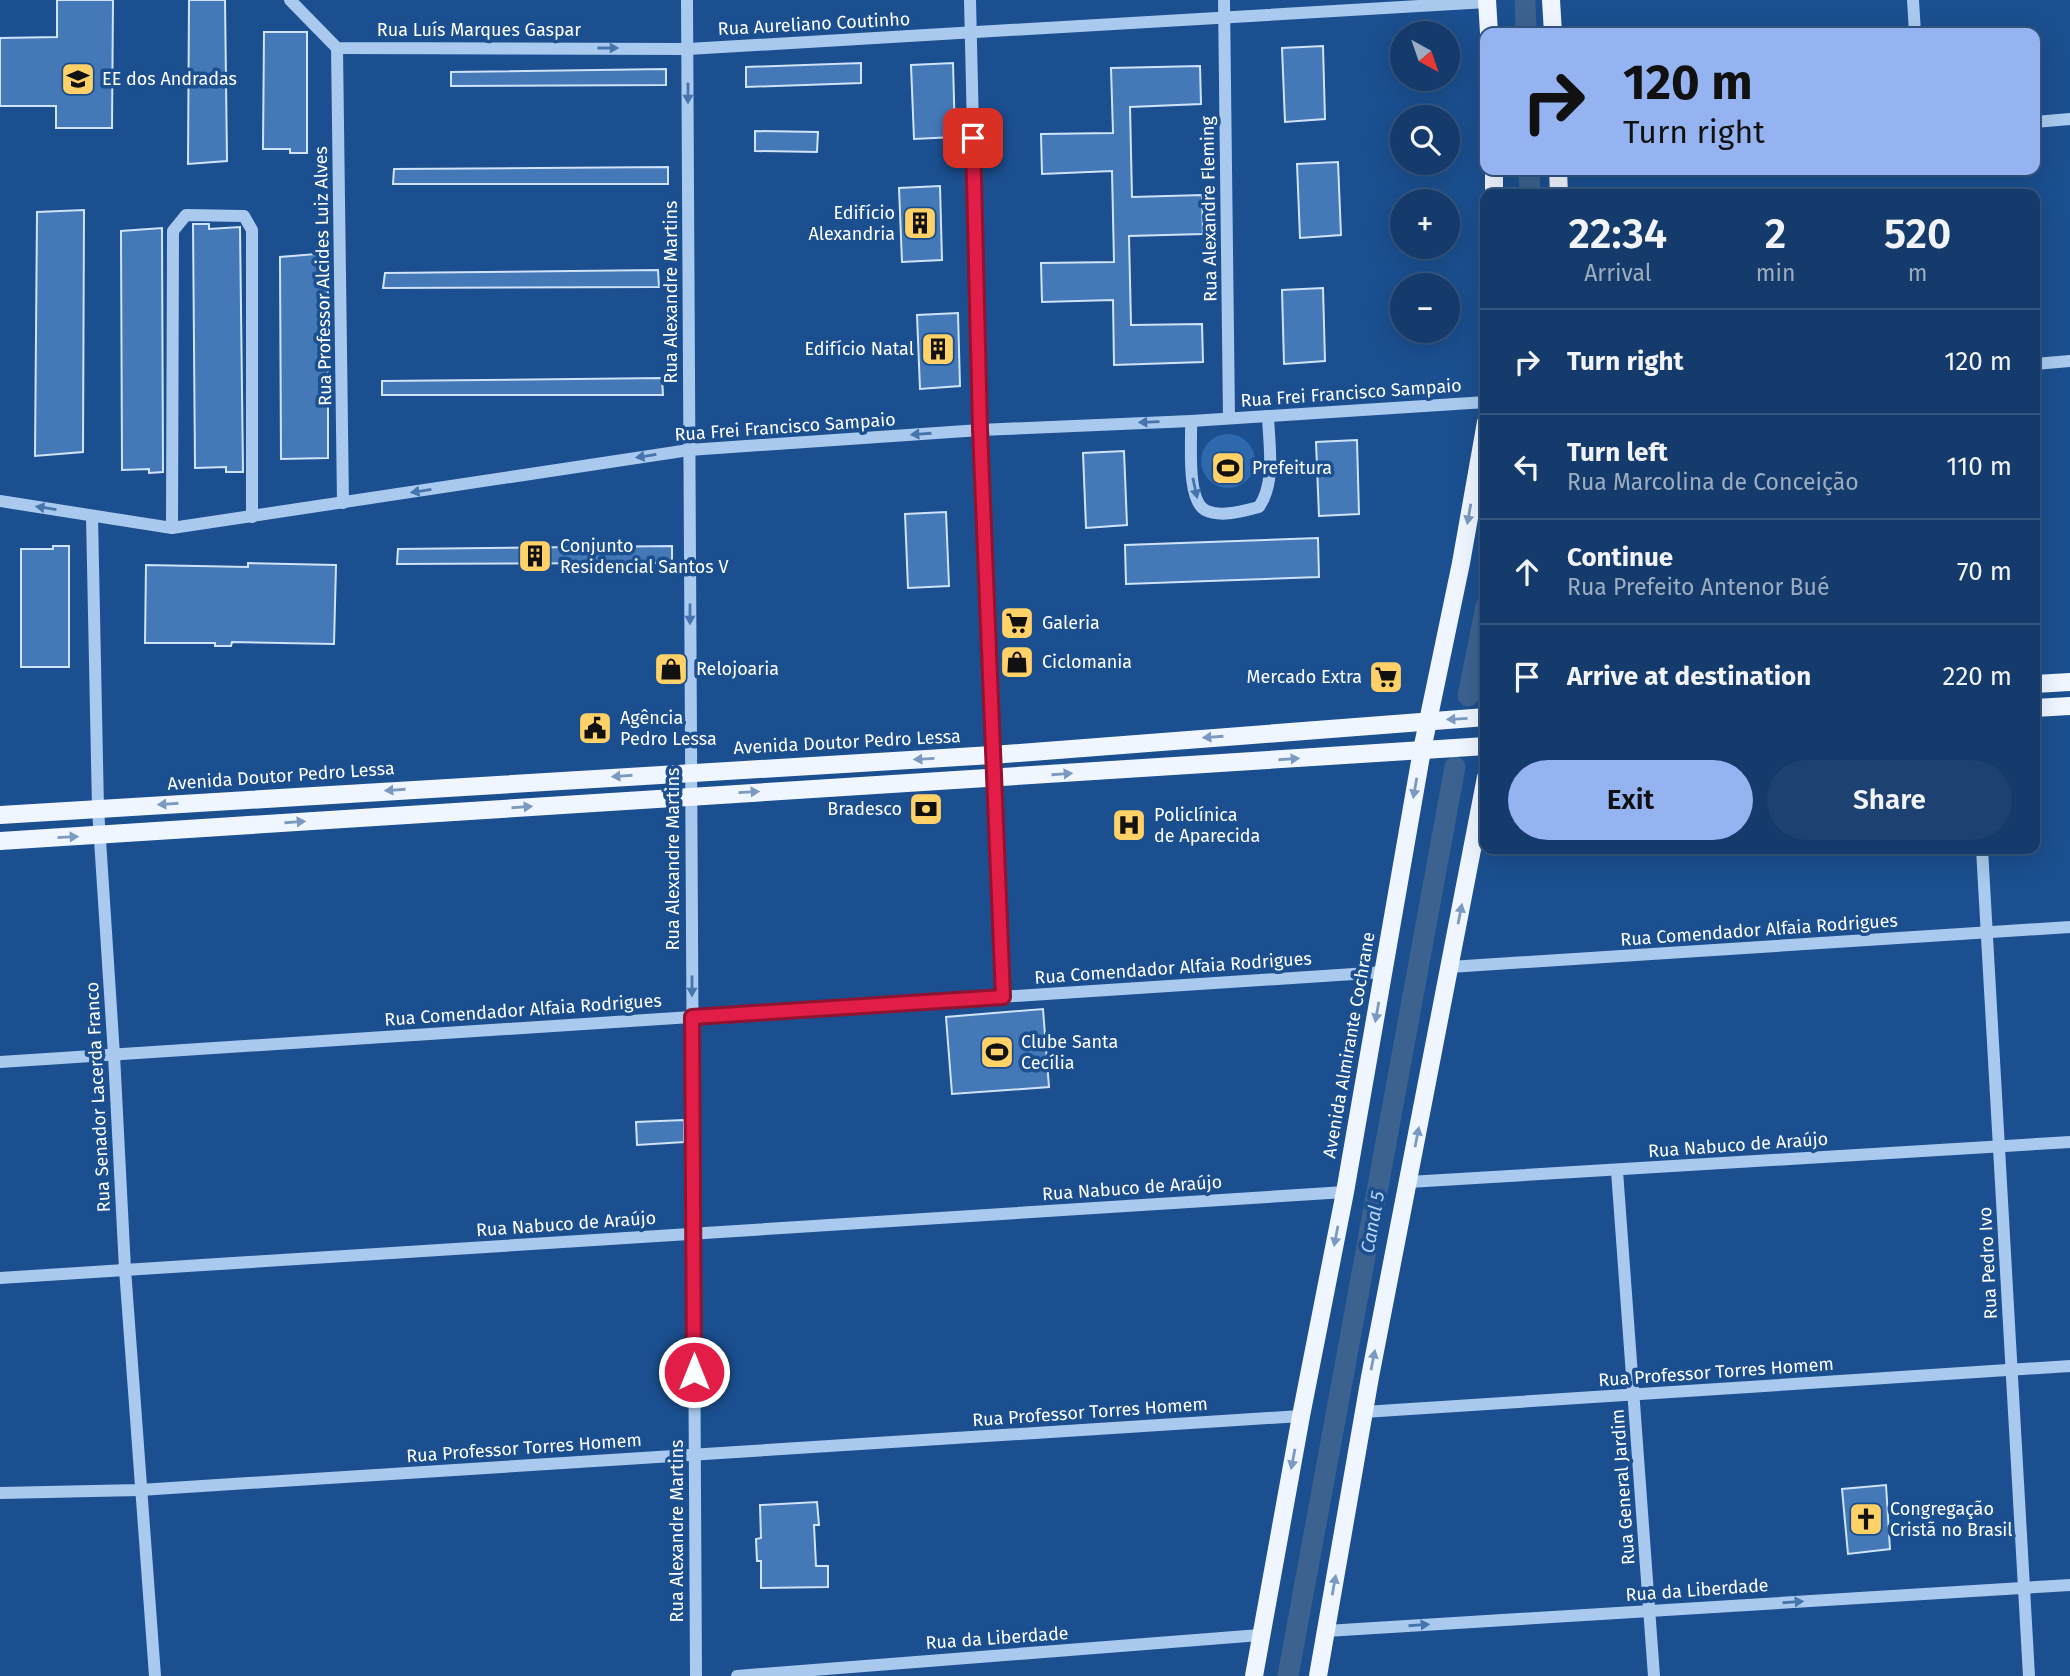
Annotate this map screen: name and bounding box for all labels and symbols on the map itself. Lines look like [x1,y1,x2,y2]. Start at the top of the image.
street label: Rua Aureliano Coutinho [717,8,911,40]
street label: Rua Luís Marques Gaspar [377,19,581,41]
north arrow [1390,21,1460,91]
one-way arrow [597,42,619,54]
school or university icon: EE dos Andradas [59,60,97,98]
place label: EE dos Andradas [102,68,237,90]
one-way arrow [682,82,694,104]
pin [943,108,1003,168]
street label: Rua Alexandre Fleming [1196,115,1222,302]
street label: Rua Professor Alcides Luiz Alves [310,146,336,406]
street label: Rua Alexandre Martins [660,201,682,383]
place label: Edifício Alexandria [808,202,895,245]
building icon: Edifício Alexandria [901,204,939,242]
building icon: Edifício Natal [919,330,957,368]
place label: Edifício Natal [804,338,914,360]
street label: Rua Frei Francisco Sampaio [1240,374,1462,412]
street label: Rua Frei Francisco Sampaio [674,408,896,446]
one-way arrow [1137,417,1159,428]
one-way arrow [910,428,932,439]
sports icon: Prefeitura [1209,449,1247,487]
one-way arrow [635,451,657,462]
place label: Prefeitura [1252,457,1332,479]
one-way arrow [1189,478,1200,500]
one-way arrow [410,486,432,497]
one-way arrow [35,502,57,513]
one-way arrow [1464,503,1475,525]
place label: Conjunto Residencial Santos V [560,535,728,578]
building icon: Conjunto Residencial Santos V [516,537,554,575]
one-way arrow [684,603,696,625]
supermarket icon: Galeria [998,604,1036,642]
place label: Galeria [1042,612,1100,634]
shop icon: Ciclomania [998,643,1036,681]
shop icon: Relojoaria [652,650,690,688]
place label: Ciclomania [1042,651,1132,673]
place label: Relojoaria [696,658,779,680]
supermarket icon: Mercado Extra [1367,658,1405,696]
place label: Mercado Extra [1247,666,1362,688]
place label: Agência Pedro Lessa [620,707,717,750]
public building icon: Agência Pedro Lessa [576,709,614,747]
one-way arrow [1446,714,1468,725]
street label: Avenida Doutor Pedro Lessa [733,725,961,759]
one-way arrow [1202,732,1224,743]
one-way arrow [913,753,935,764]
one-way arrow [1278,753,1300,764]
street label: Avenida Doutor Pedro Lessa [167,757,395,795]
street label: Rua Alexandre Martins [662,768,684,950]
one-way arrow [1051,768,1073,779]
one-way arrow [611,771,633,782]
one-way arrow [1409,777,1420,799]
one-way arrow [384,785,406,796]
one-way arrow [738,786,760,797]
bank icon: Bradesco [907,790,945,828]
place label: Bradesco [827,798,902,820]
one-way arrow [157,799,179,810]
one-way arrow [511,801,533,812]
place label: Policlínica de Aparecida [1154,804,1260,847]
hospital icon: Policlínica de Aparecida [1110,806,1148,844]
one-way arrow [284,816,306,827]
one-way arrow [57,831,79,842]
one-way arrow [1455,903,1466,925]
street label: Rua Comendador Alfaia Rodrigues [1620,909,1898,951]
street label: Avenida Almirante Cochrane [1318,930,1380,1160]
street label: Rua Comendador Alfaia Rodrigues [1034,947,1312,989]
one-way arrow [686,975,698,997]
street label: Rua Senador Lacerda Franco [81,981,115,1213]
street label: Rua Comendador Alfaia Rodrigues [384,989,662,1031]
one-way arrow [1371,1001,1382,1023]
place label: Clube Santa Cecília [1021,1031,1118,1074]
sports icon: Clube Santa Cecília [978,1033,1016,1071]
one-way arrow [1412,1126,1423,1148]
street label: Rua Nabuco de Araújo [1647,1128,1829,1162]
street label: Rua Nabuco de Araújo [1041,1171,1223,1205]
water label: Canal 5 [1356,1189,1389,1255]
street label: Rua Pedro Ivo [1974,1206,2002,1320]
street label: Rua Nabuco de Araújo [475,1207,657,1241]
one-way arrow [1330,1225,1341,1247]
position arrow [657,1335,731,1409]
one-way arrow [1368,1349,1379,1371]
street label: Rua Professor Torres Homem [1597,1353,1835,1391]
street label: Rua Professor Torres Homem [971,1393,1209,1431]
street label: Rua General Jardim [1607,1408,1639,1566]
street label: Rua Professor Torres Homem [405,1429,643,1467]
street label: Rua Alexandre Martins [666,1440,688,1622]
one-way arrow [1287,1448,1298,1470]
place label: Congregação Cristã no Brasil [1890,1498,2013,1541]
church icon: Congregação Cristã no Brasil [1847,1500,1885,1538]
one-way arrow [1329,1574,1340,1596]
street label: Rua da Liberdade [1625,1574,1769,1606]
one-way arrow [1782,1596,1804,1607]
one-way arrow [1408,1619,1430,1630]
street label: Rua da Liberdade [925,1622,1069,1654]

